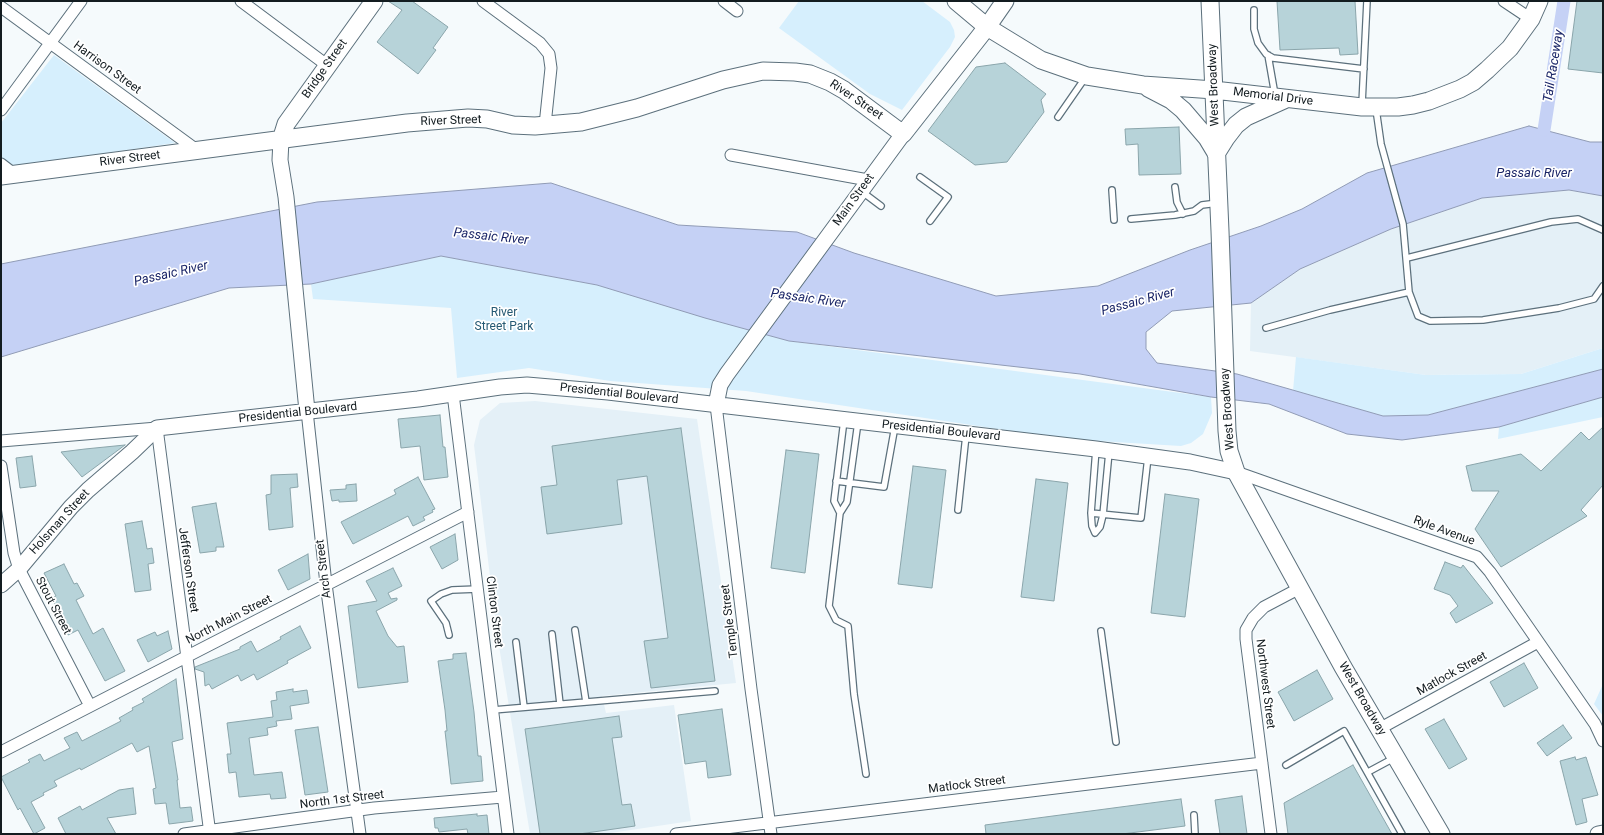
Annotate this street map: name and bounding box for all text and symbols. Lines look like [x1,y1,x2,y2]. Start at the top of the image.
water label: Tail Raceway [1541,29,1567,103]
street label: Bridge Street [299,37,351,101]
street label: Harrison Street [70,39,144,97]
street label: West Broadway [1205,43,1223,127]
street label: River Street [827,77,885,123]
street label: Memorial Drive [1232,85,1314,109]
street label: River Street [420,113,482,129]
street label: River Street [99,148,161,170]
water label: Passaic River [1496,166,1572,182]
street label: Main Street [830,171,878,229]
water label: Passaic River [453,225,529,249]
water label: Passaic River [133,258,209,290]
water label: Passaic River [1100,285,1176,319]
water label: Passaic River [770,286,846,312]
park label: River Street Park [475,306,533,334]
street label: West Broadway [1218,367,1238,451]
street label: Presidential Boulevard [559,381,679,407]
street label: Presidential Boulevard [238,400,358,426]
street label: Presidential Boulevard [881,418,1001,444]
street label: Holsman Street [27,486,93,558]
street label: Ryle Avenue [1411,513,1477,549]
street label: Jefferson Street [175,526,201,614]
street label: Arch Street [313,539,335,599]
street label: Stout Street [32,575,74,637]
street label: Clinton Street [482,575,506,649]
street label: Temple Street [718,583,742,659]
street label: North Main Street [184,592,274,648]
street label: Northwest Street [1252,638,1278,730]
street label: Matlock Street [1415,649,1489,699]
street label: West Broadway [1335,660,1389,738]
street label: Matlock Street [928,773,1006,797]
street label: North 1st Street [299,788,385,812]

